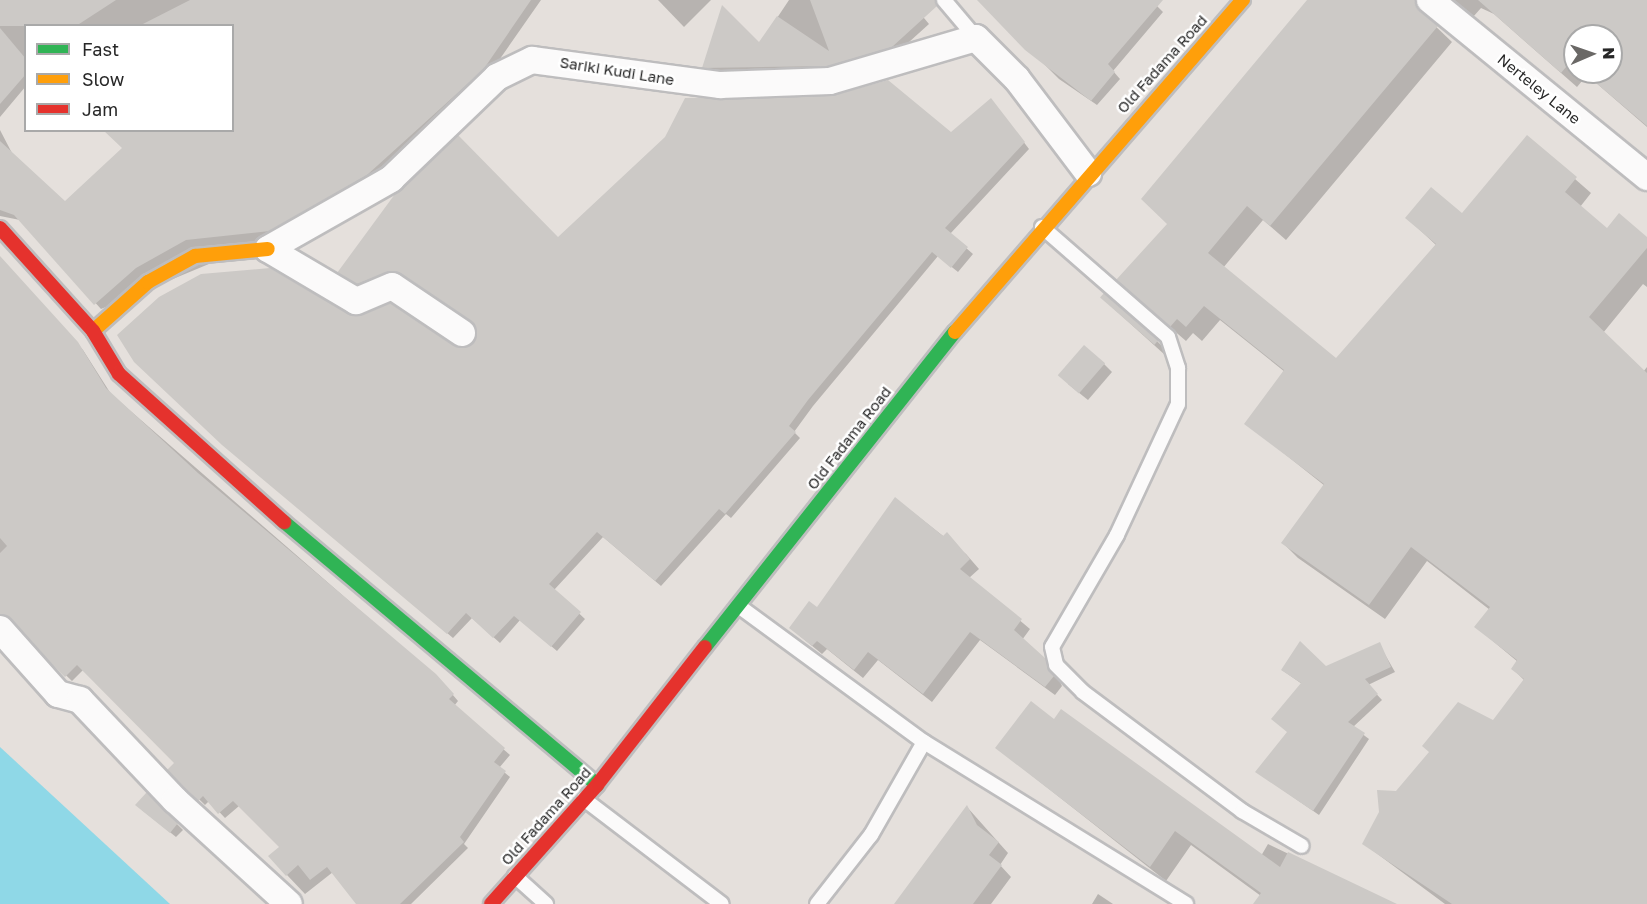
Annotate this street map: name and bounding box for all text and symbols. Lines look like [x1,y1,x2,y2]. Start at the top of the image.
street label: Old Fadama Road [1113,11,1211,117]
legend [24,24,234,132]
north arrow [1563,24,1623,84]
text: Fast [82,38,119,60]
text: N [1599,47,1619,60]
street label: Nerteley Lane [1494,50,1584,128]
street label: Sariki Kudi Lane [559,53,675,89]
text: Slow [82,68,124,90]
text: Jam [82,98,118,120]
street label: Old Fadama Road [803,383,895,493]
street label: Old Fadama Road [497,763,595,869]

